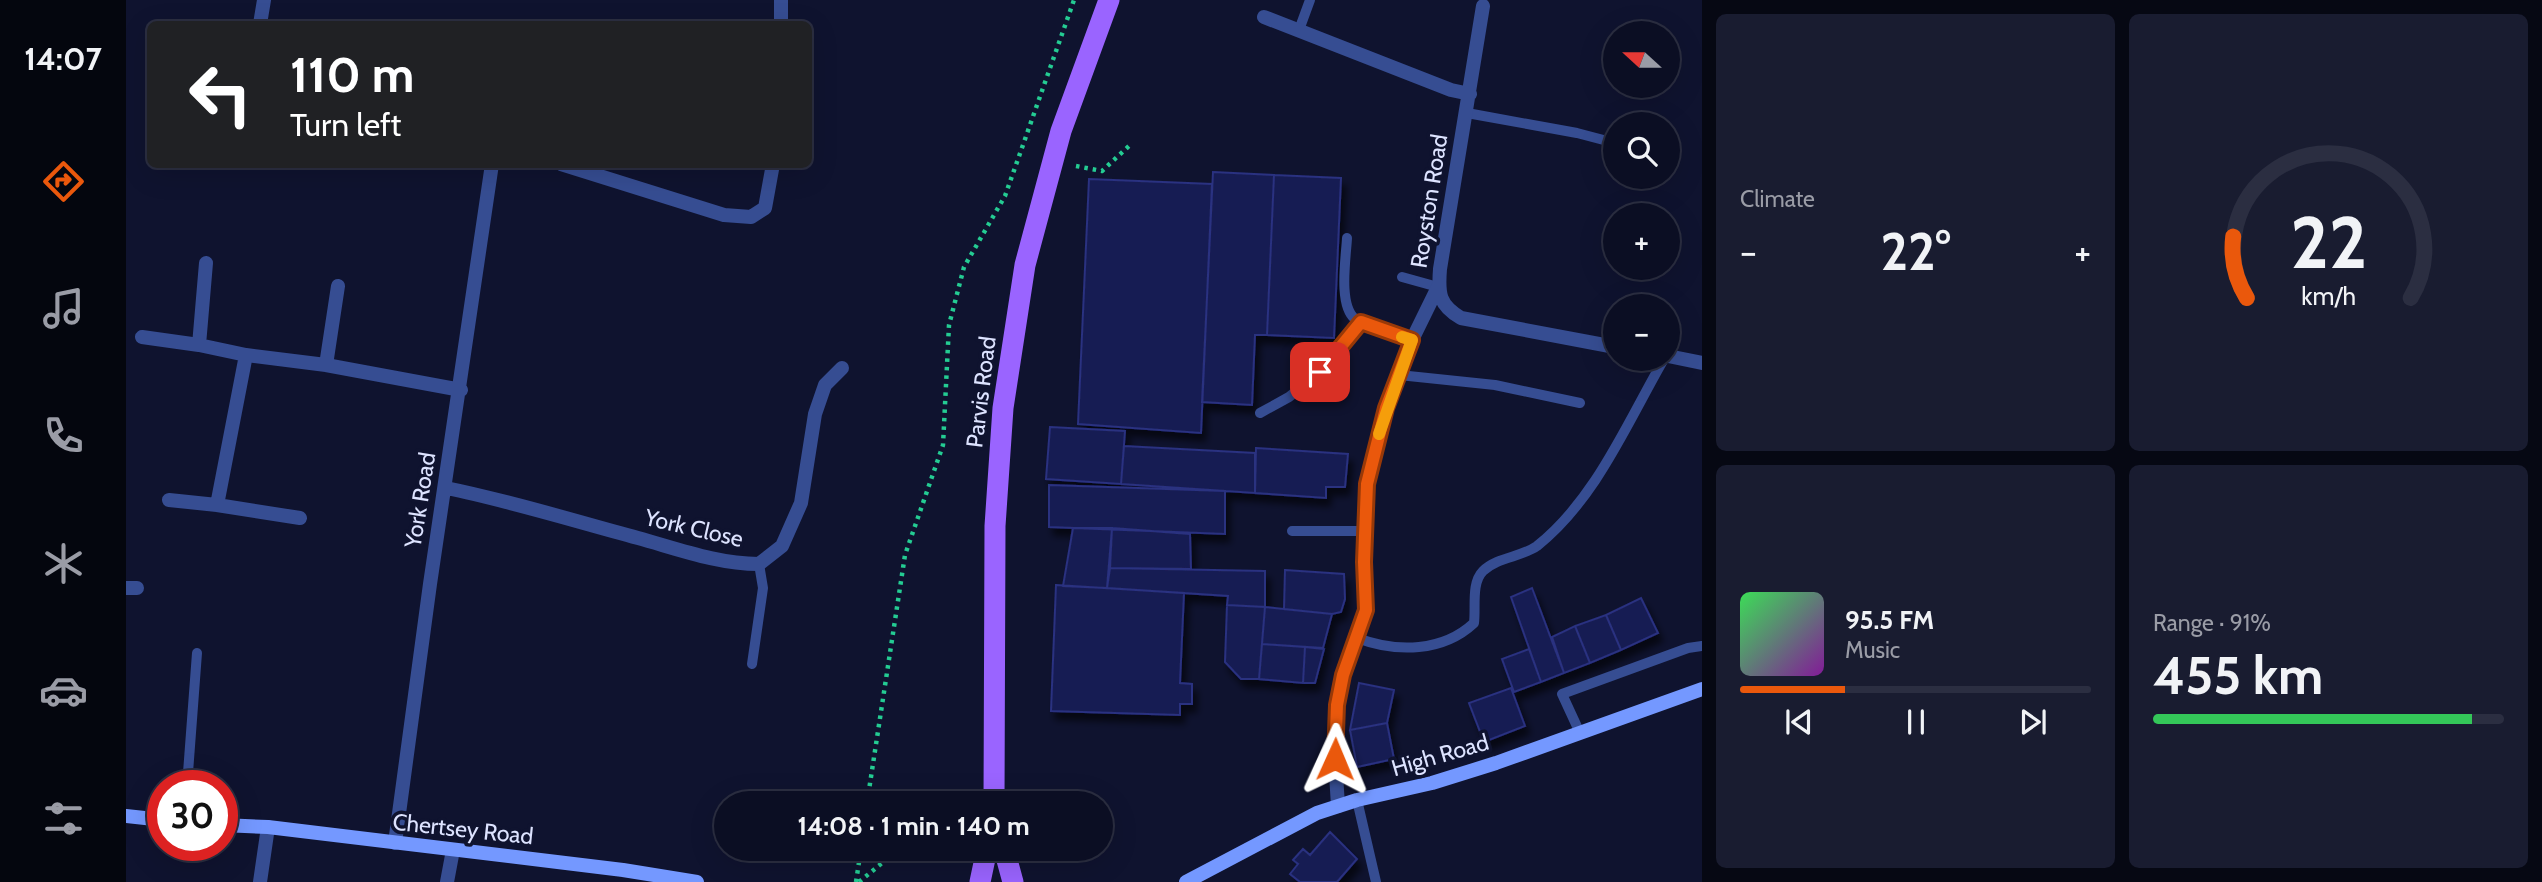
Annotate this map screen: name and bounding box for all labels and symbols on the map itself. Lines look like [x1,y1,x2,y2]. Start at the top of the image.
north arrow [1603,21,1680,98]
street label: Royston Road [1405,132,1453,270]
street label: Parvis Road [960,335,1002,449]
pin [1290,342,1350,402]
street label: York Road [398,450,441,551]
street label: York Close [641,503,746,553]
position arrow [1298,722,1372,796]
street label: High Road [1388,728,1492,782]
speed limit sign: 30 [147,770,238,861]
street label: Chertsey Road [391,808,535,850]

